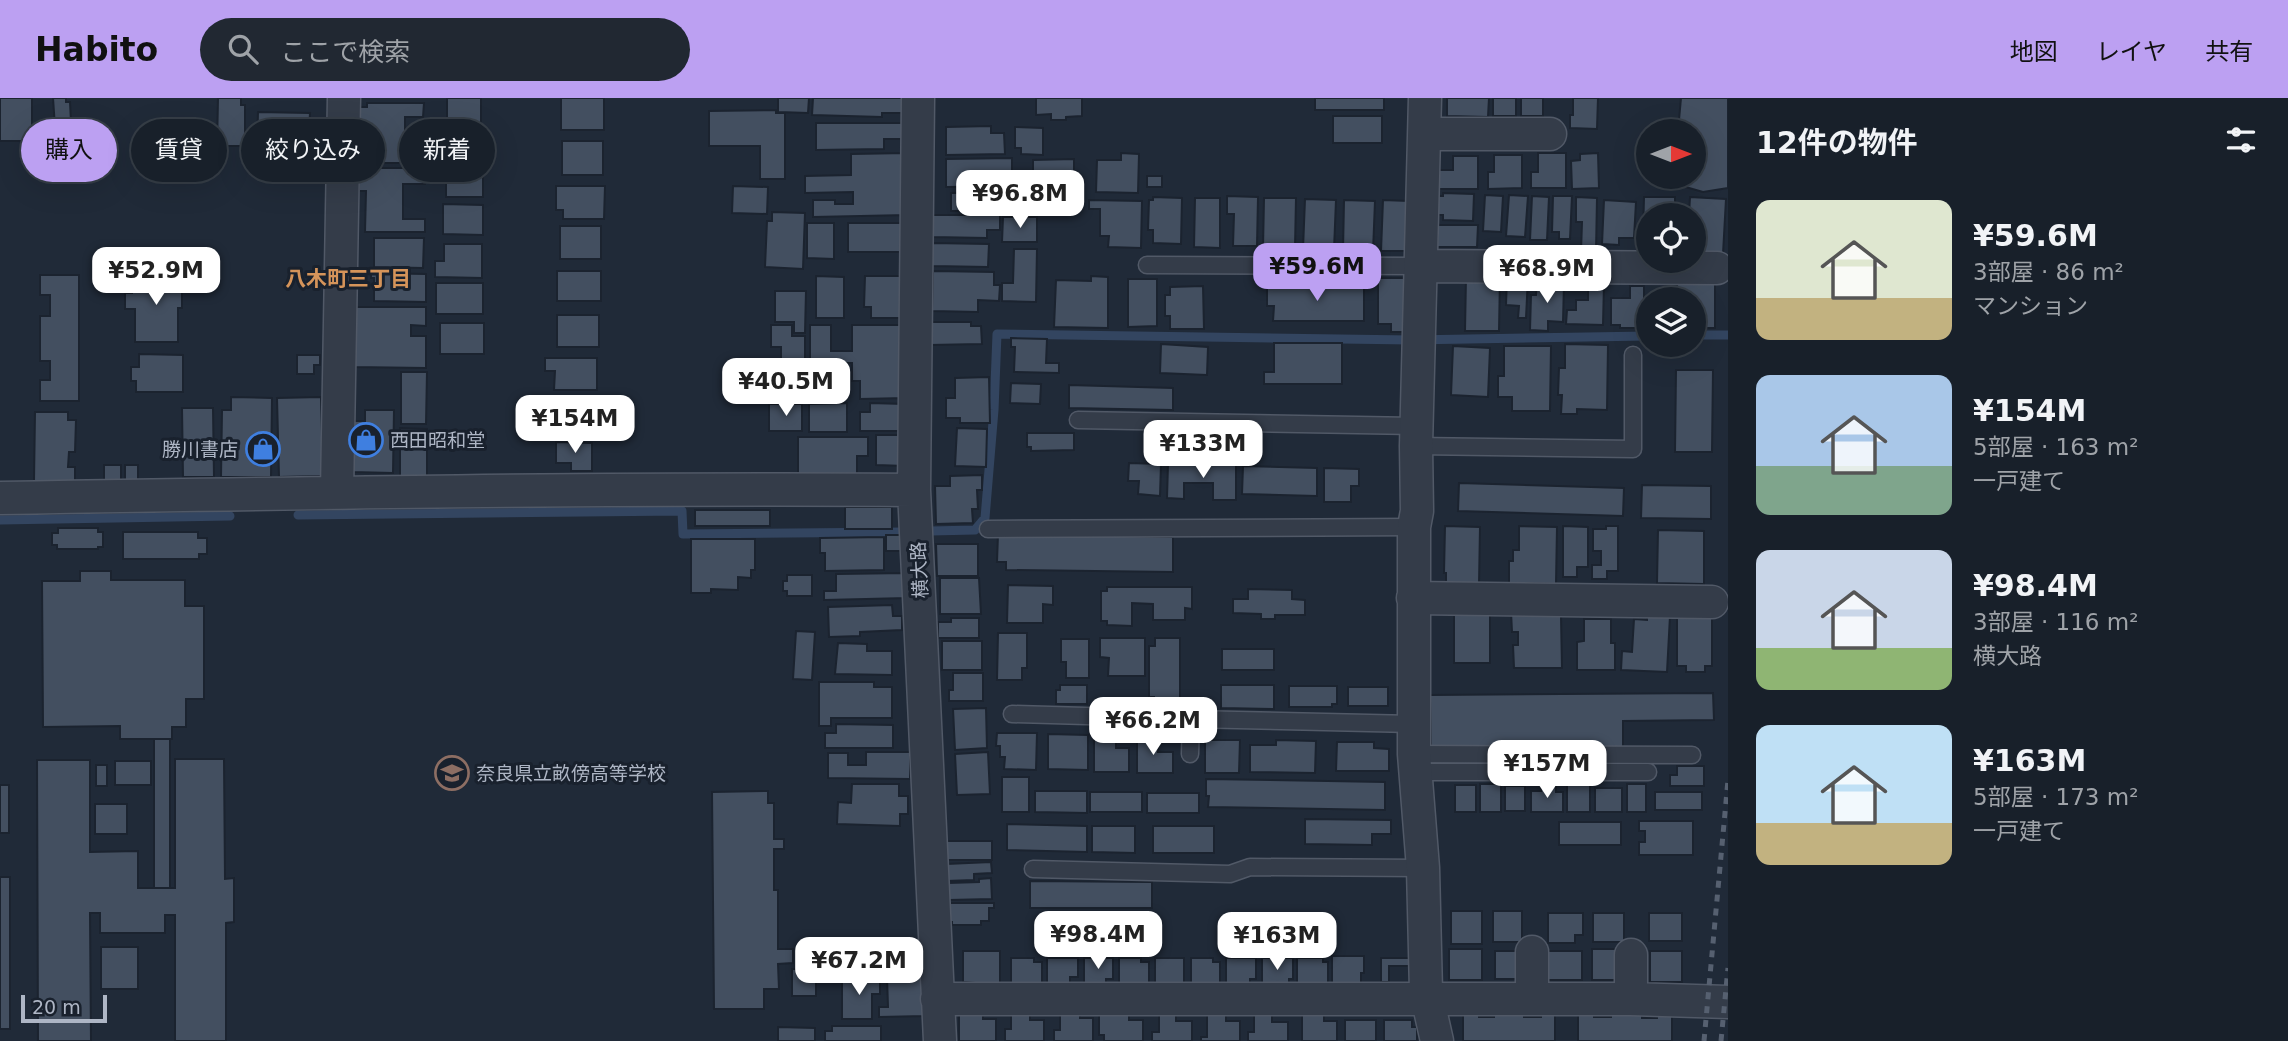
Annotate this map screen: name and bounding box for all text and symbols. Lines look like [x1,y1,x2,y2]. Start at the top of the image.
search box [200,18,690,81]
text: Habito [35,30,158,69]
icon: search [224,30,262,68]
text: ここで検索 [280,37,410,67]
text: 地図 [2010,38,2058,66]
text: レイヤ [2096,38,2167,66]
text: 共有 [2205,38,2253,66]
chip: 購入 [21,119,117,182]
chip: 賃貸 [131,119,227,182]
chip: 絞り込み [241,119,385,182]
chip: 新着 [399,119,495,182]
north arrow [1636,119,1706,189]
map controls [1636,119,1706,357]
icon: filters [2222,121,2260,159]
text: 12件の物件 [1756,125,1918,160]
pin: ¥96.8M [963,170,1077,230]
text: ¥96.8M [972,180,1068,206]
button: locate [1636,203,1706,273]
text: ¥59.6M [1973,218,2098,253]
icon: home [1812,228,1896,312]
pin: ¥59.6M [1260,244,1374,303]
pin: ¥68.9M [1490,246,1604,305]
pin: ¥52.9M [99,248,213,307]
text: ¥59.6M [1269,253,1365,279]
text: ¥68.9M [1499,255,1595,281]
text: ¥52.9M [108,257,204,283]
text: 3部屋 · 86 m² [1973,259,2124,285]
district label: 八木町三丁目 [285,267,411,291]
button: layers [1636,287,1706,357]
text: マンション [1973,293,2088,319]
pin: ¥40.5M [729,358,843,418]
text: ¥40.5M [738,368,834,394]
text: ¥154M [1973,393,2086,428]
pin: ¥154M [526,396,624,455]
icon: home [1812,403,1896,487]
text: ¥154M [532,405,618,431]
pin: ¥133M [1154,420,1252,480]
shop icon: 西田昭和堂 [347,421,385,459]
place label: 西田昭和堂 [390,429,485,451]
shop icon: 勝川書店 [244,430,282,468]
text: ¥133M [1160,430,1246,456]
text: 5部屋 · 163 m² [1973,434,2138,460]
place label: 勝川書店 [162,438,238,460]
text: 一戸建て [1973,468,2065,494]
street label: 横大路 [907,541,931,599]
text: ¥98.4M [1973,568,2098,603]
icon: home [1812,578,1896,662]
text: 3部屋 · 116 m² [1973,609,2138,635]
text: 横大路 [1973,643,2042,669]
pin: ¥66.2M [1096,698,1210,757]
text: ¥66.2M [1105,707,1201,733]
pin: ¥157M [1498,740,1596,800]
text: ¥163M [1973,743,2086,778]
text: ¥157M [1504,750,1590,776]
icon: home [1812,753,1896,837]
school or university icon: 奈良県立畝傍高等学校 [433,754,471,792]
place label: 奈良県立畝傍高等学校 [476,762,666,784]
text: 5部屋 · 173 m² [1973,784,2138,810]
text: 一戸建て [1973,818,2065,844]
pin: ¥98.4M [1041,912,1155,971]
pin: ¥163M [1228,912,1326,972]
text: ¥98.4M [1050,921,1146,947]
text: ¥163M [1234,922,1320,948]
pin: ¥67.2M [802,937,916,997]
text: ¥67.2M [811,947,907,973]
scale bar [21,992,107,1024]
text: 20 m [32,996,81,1018]

